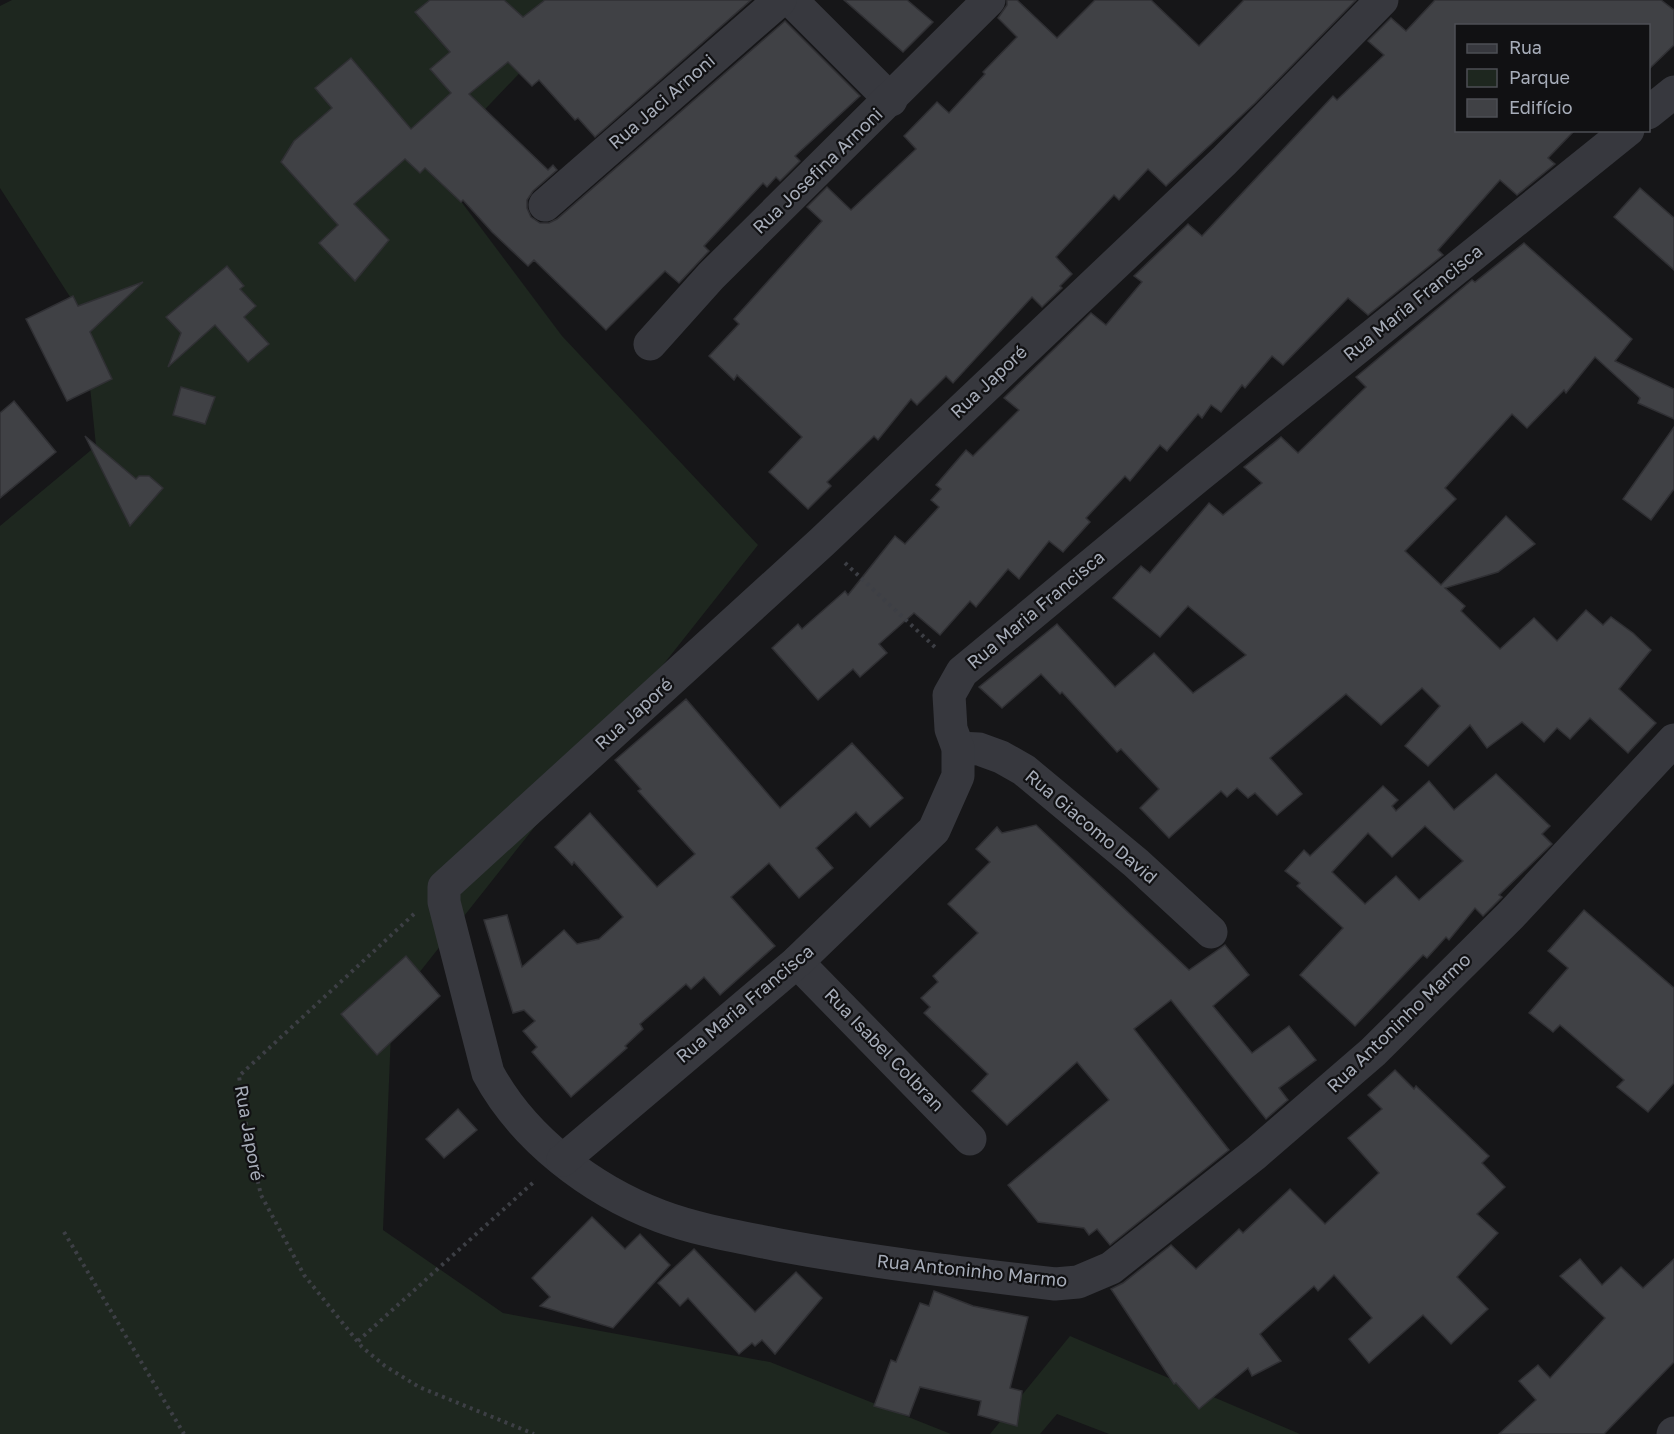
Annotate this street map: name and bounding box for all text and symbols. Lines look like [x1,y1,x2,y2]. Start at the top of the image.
legend [1455,24,1650,132]
text: Rua [1509,36,1542,58]
street label: Rua Jaci Arnoni [604,49,719,153]
text: Parque [1509,66,1570,88]
text: Edifício [1509,96,1573,118]
street label: Rua Josefina Arnoni [748,103,887,238]
street label: Rua Maria Francisca [1338,239,1486,365]
street label: Rua Japoré [945,340,1031,422]
street label: Rua Maria Francisca [962,545,1109,673]
street label: Rua Japoré [590,673,677,754]
street label: Rua Giacomo David [1021,765,1162,888]
street label: Rua Maria Francisca [671,939,818,1067]
street label: Rua Antoninho Marmo [1322,948,1475,1097]
street label: Rua Isabel Colbran [820,983,949,1115]
street label: Rua Japoré [231,1083,269,1182]
street label: Rua Antoninho Marmo [876,1249,1068,1291]

